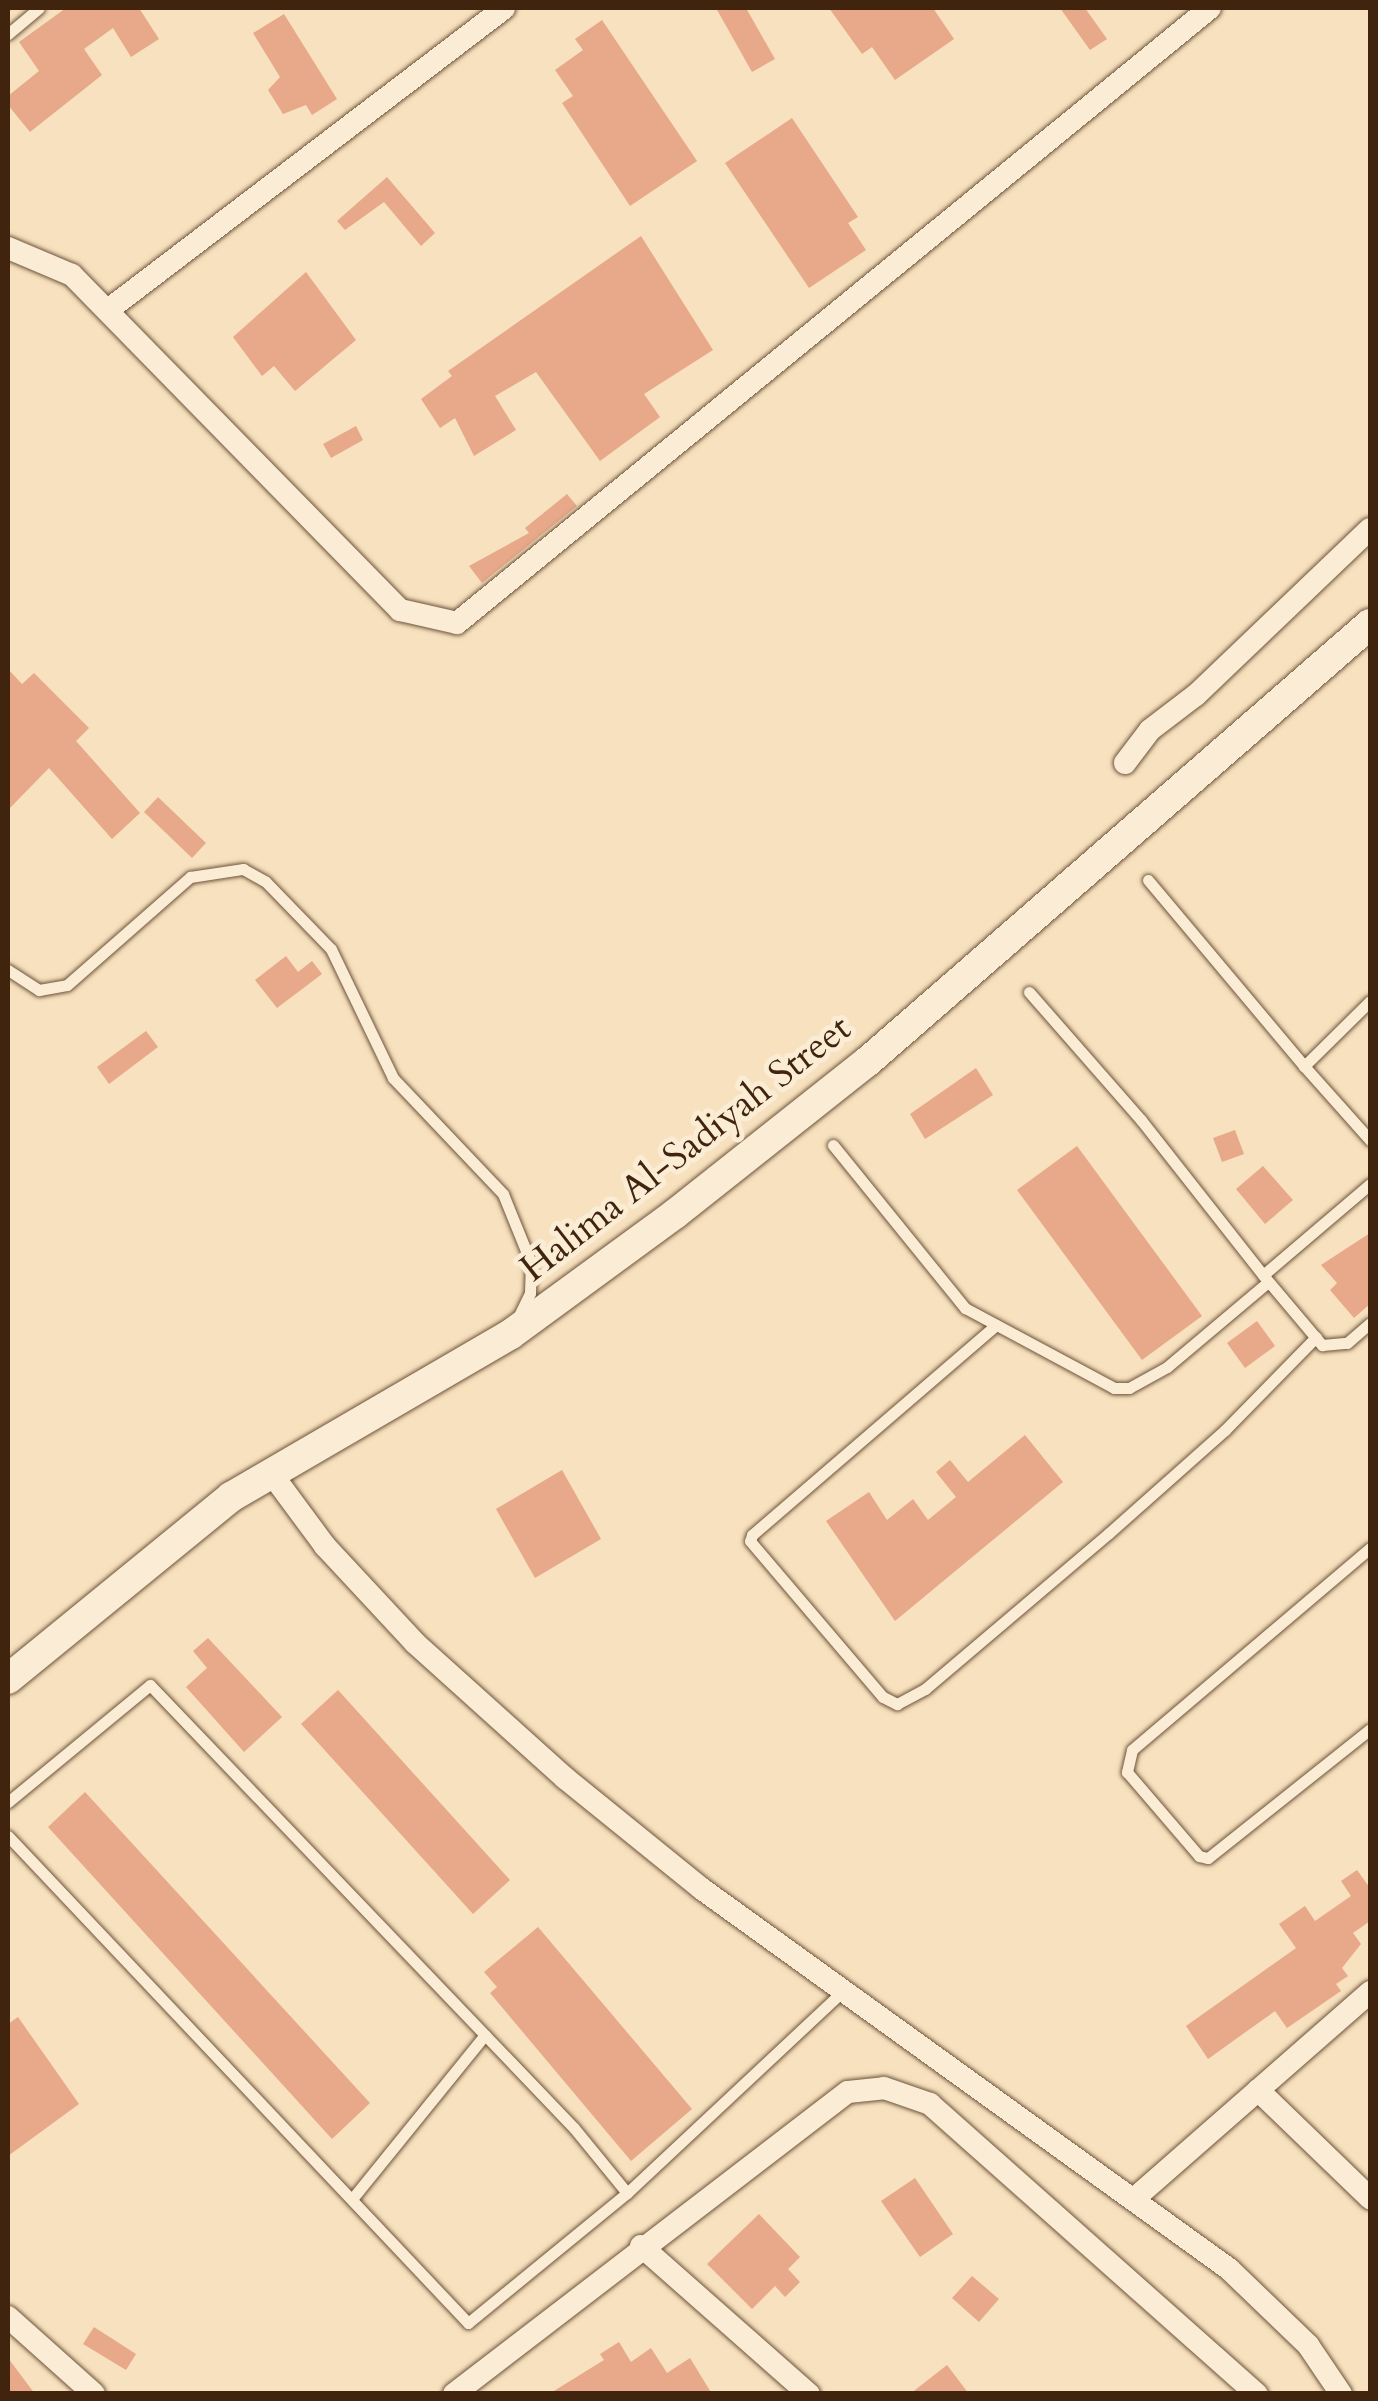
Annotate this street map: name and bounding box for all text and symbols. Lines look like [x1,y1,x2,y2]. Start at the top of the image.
street label: Halima Al-Sadiyah Street [512,1006,860,1292]

